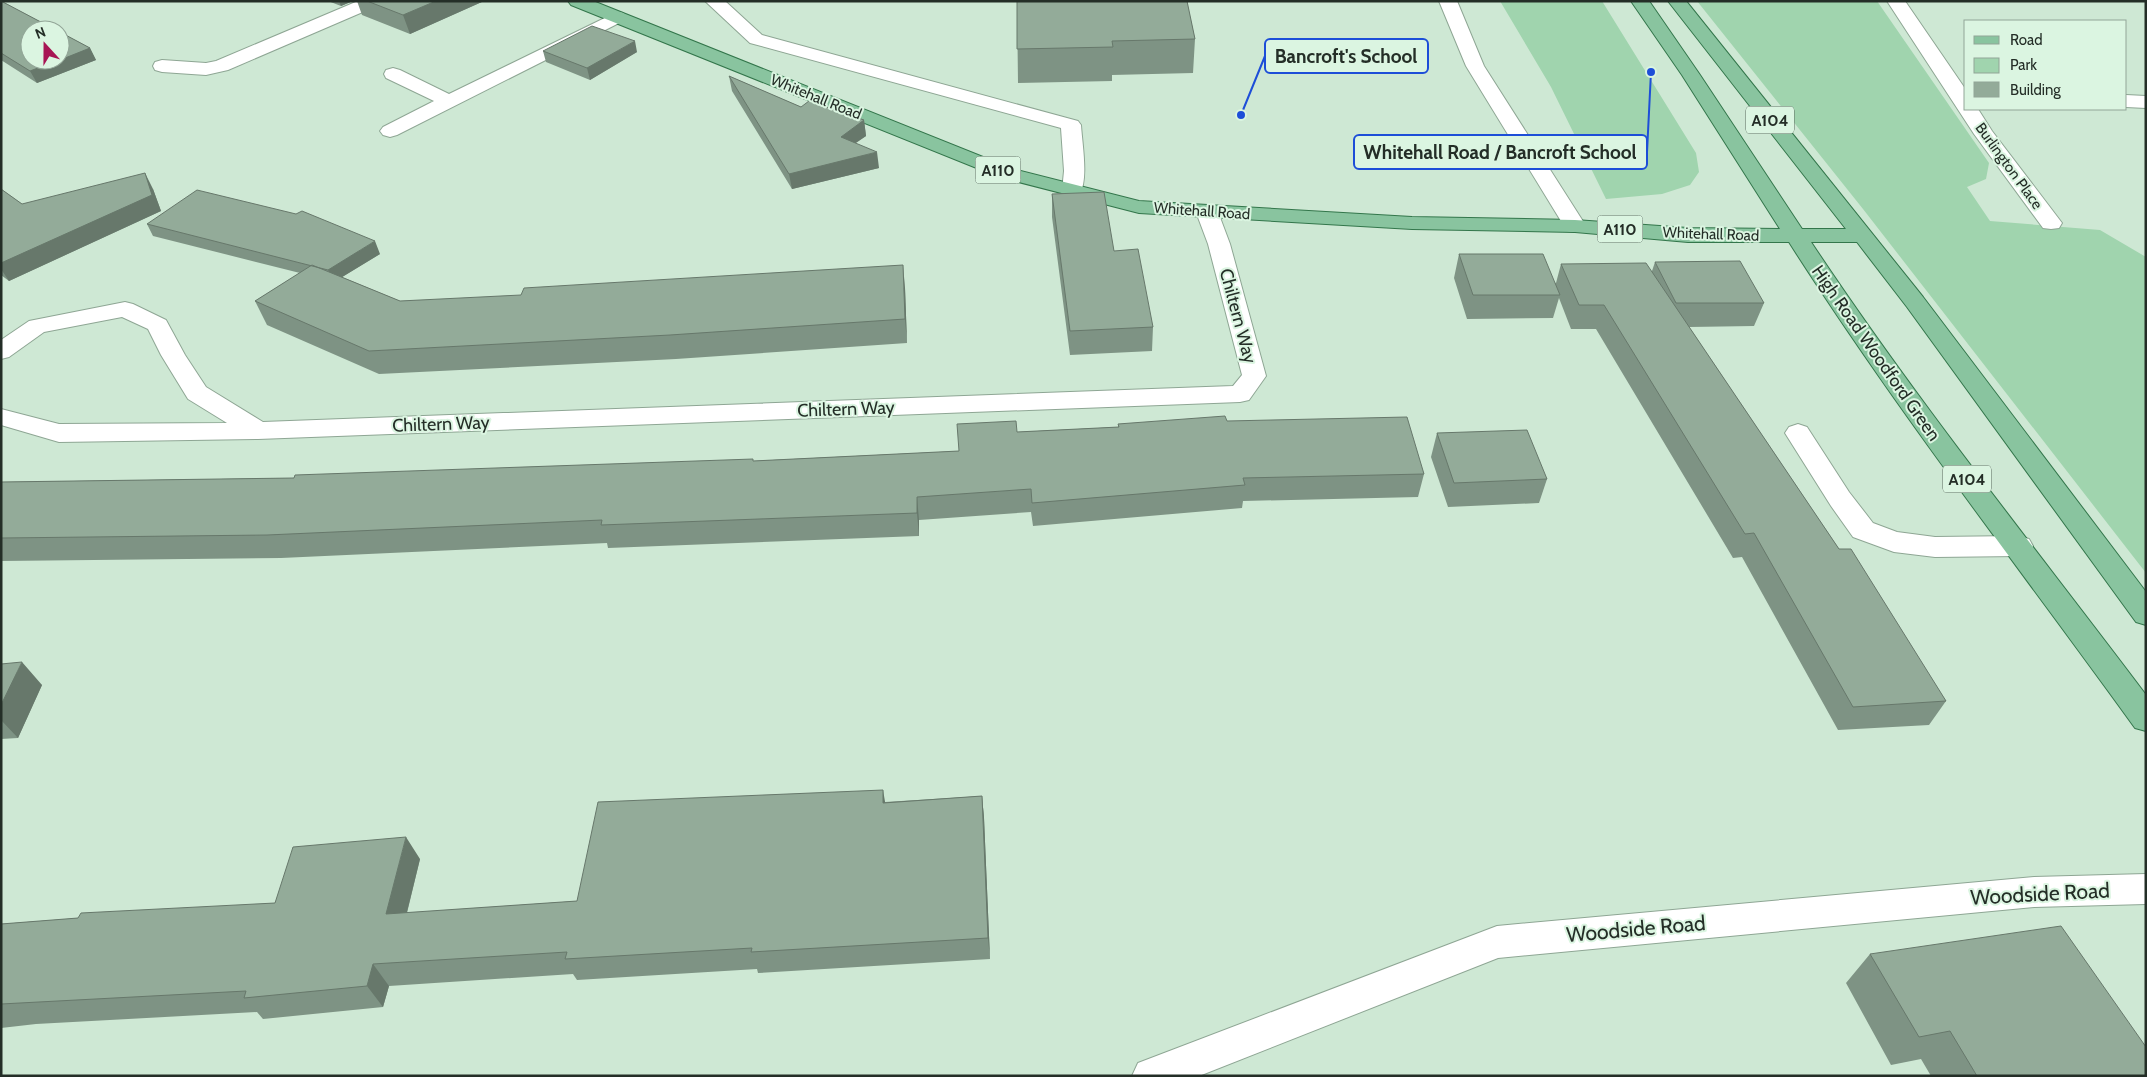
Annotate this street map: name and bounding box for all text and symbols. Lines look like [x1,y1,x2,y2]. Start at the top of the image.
north arrow [20,20,70,70]
legend [1964,20,2127,110]
text: N [32,23,48,43]
text: Road [2010,31,2043,49]
callout: Bancroft's School [1265,39,1428,73]
text: Bancroft's School [1275,45,1417,68]
text: Park [2010,56,2037,74]
street label: Whitehall Road [768,71,864,123]
text: Building [2010,81,2061,99]
road number: A104 [1746,106,1794,134]
street label: Burlington Place [1972,119,2047,213]
callout: Whitehall Road / Bancroft School [1354,135,1647,169]
text: Whitehall Road / Bancroft School [1363,141,1637,164]
road number: A110 [976,156,1020,184]
street label: Whitehall Road [1153,199,1251,223]
road number: A110 [1598,215,1642,242]
street label: Whitehall Road [1662,223,1760,245]
street label: High Road Woodford Green [1807,261,1945,445]
street label: Chiltern Way [1215,266,1261,366]
street label: Chiltern Way [797,396,895,422]
street label: Chiltern Way [392,411,490,437]
road number: A104 [1943,466,1991,492]
street label: Woodside Road [1970,877,2110,910]
street label: Woodside Road [1565,910,1707,947]

